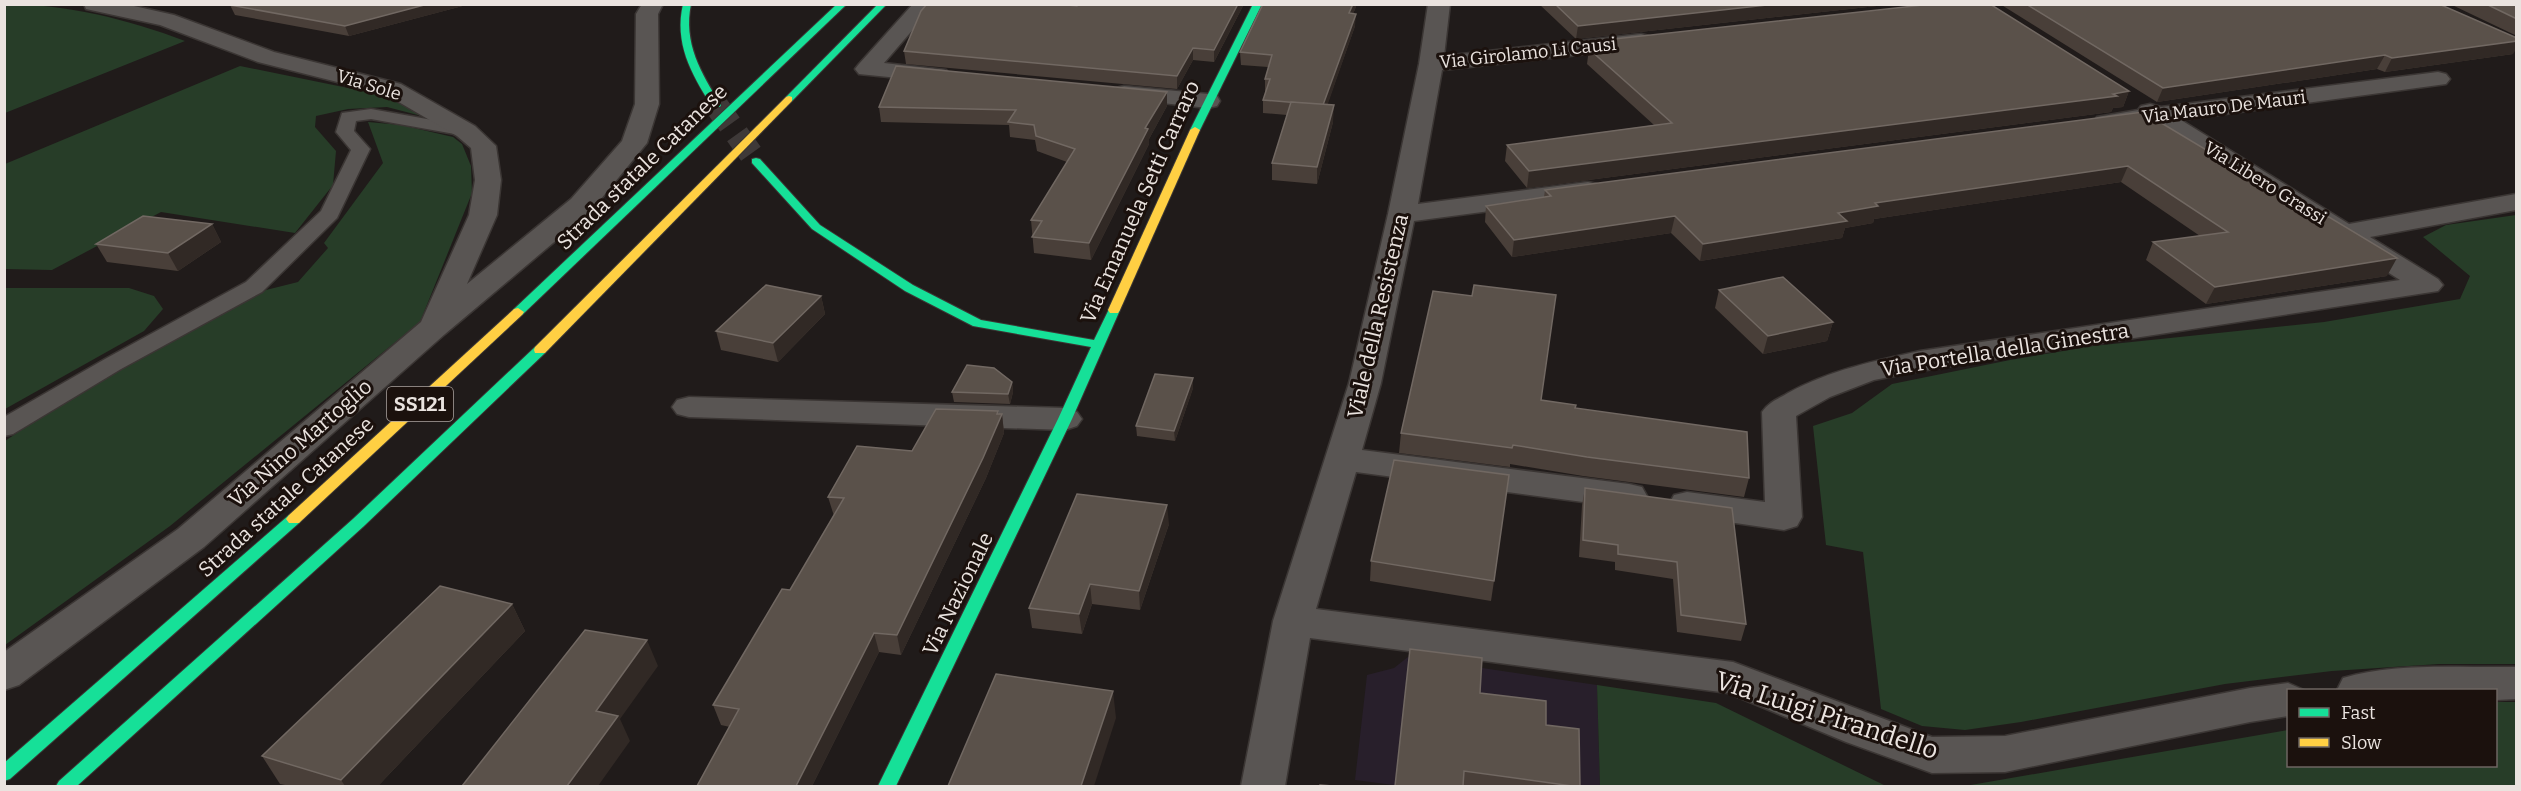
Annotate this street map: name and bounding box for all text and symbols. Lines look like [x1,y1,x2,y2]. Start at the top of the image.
street label: Via Girolamo Li Causi [1439,33,1617,73]
street label: Via Sole [334,65,404,105]
street label: Via Emanuela Setti Carraro [1075,77,1205,327]
street label: Strada statale Catanese [551,79,733,255]
street label: Via Mauro De Mauri [2141,86,2307,128]
street label: Via Libero Grassi [2200,137,2330,229]
street label: Viale della Resistenza [1342,211,1414,421]
street label: Via Portella della Ginestra [1879,317,2131,382]
street label: Via Nino Martoglio [223,373,377,513]
road number: SS121 [387,387,453,421]
street label: Strada statale Catanese [193,411,379,583]
street label: Via Nazionale [917,528,999,660]
street label: Via Luigi Pirandello [1711,665,1942,766]
legend [2287,689,2497,767]
text: Fast [2341,702,2376,724]
text: Slow [2341,732,2382,754]

